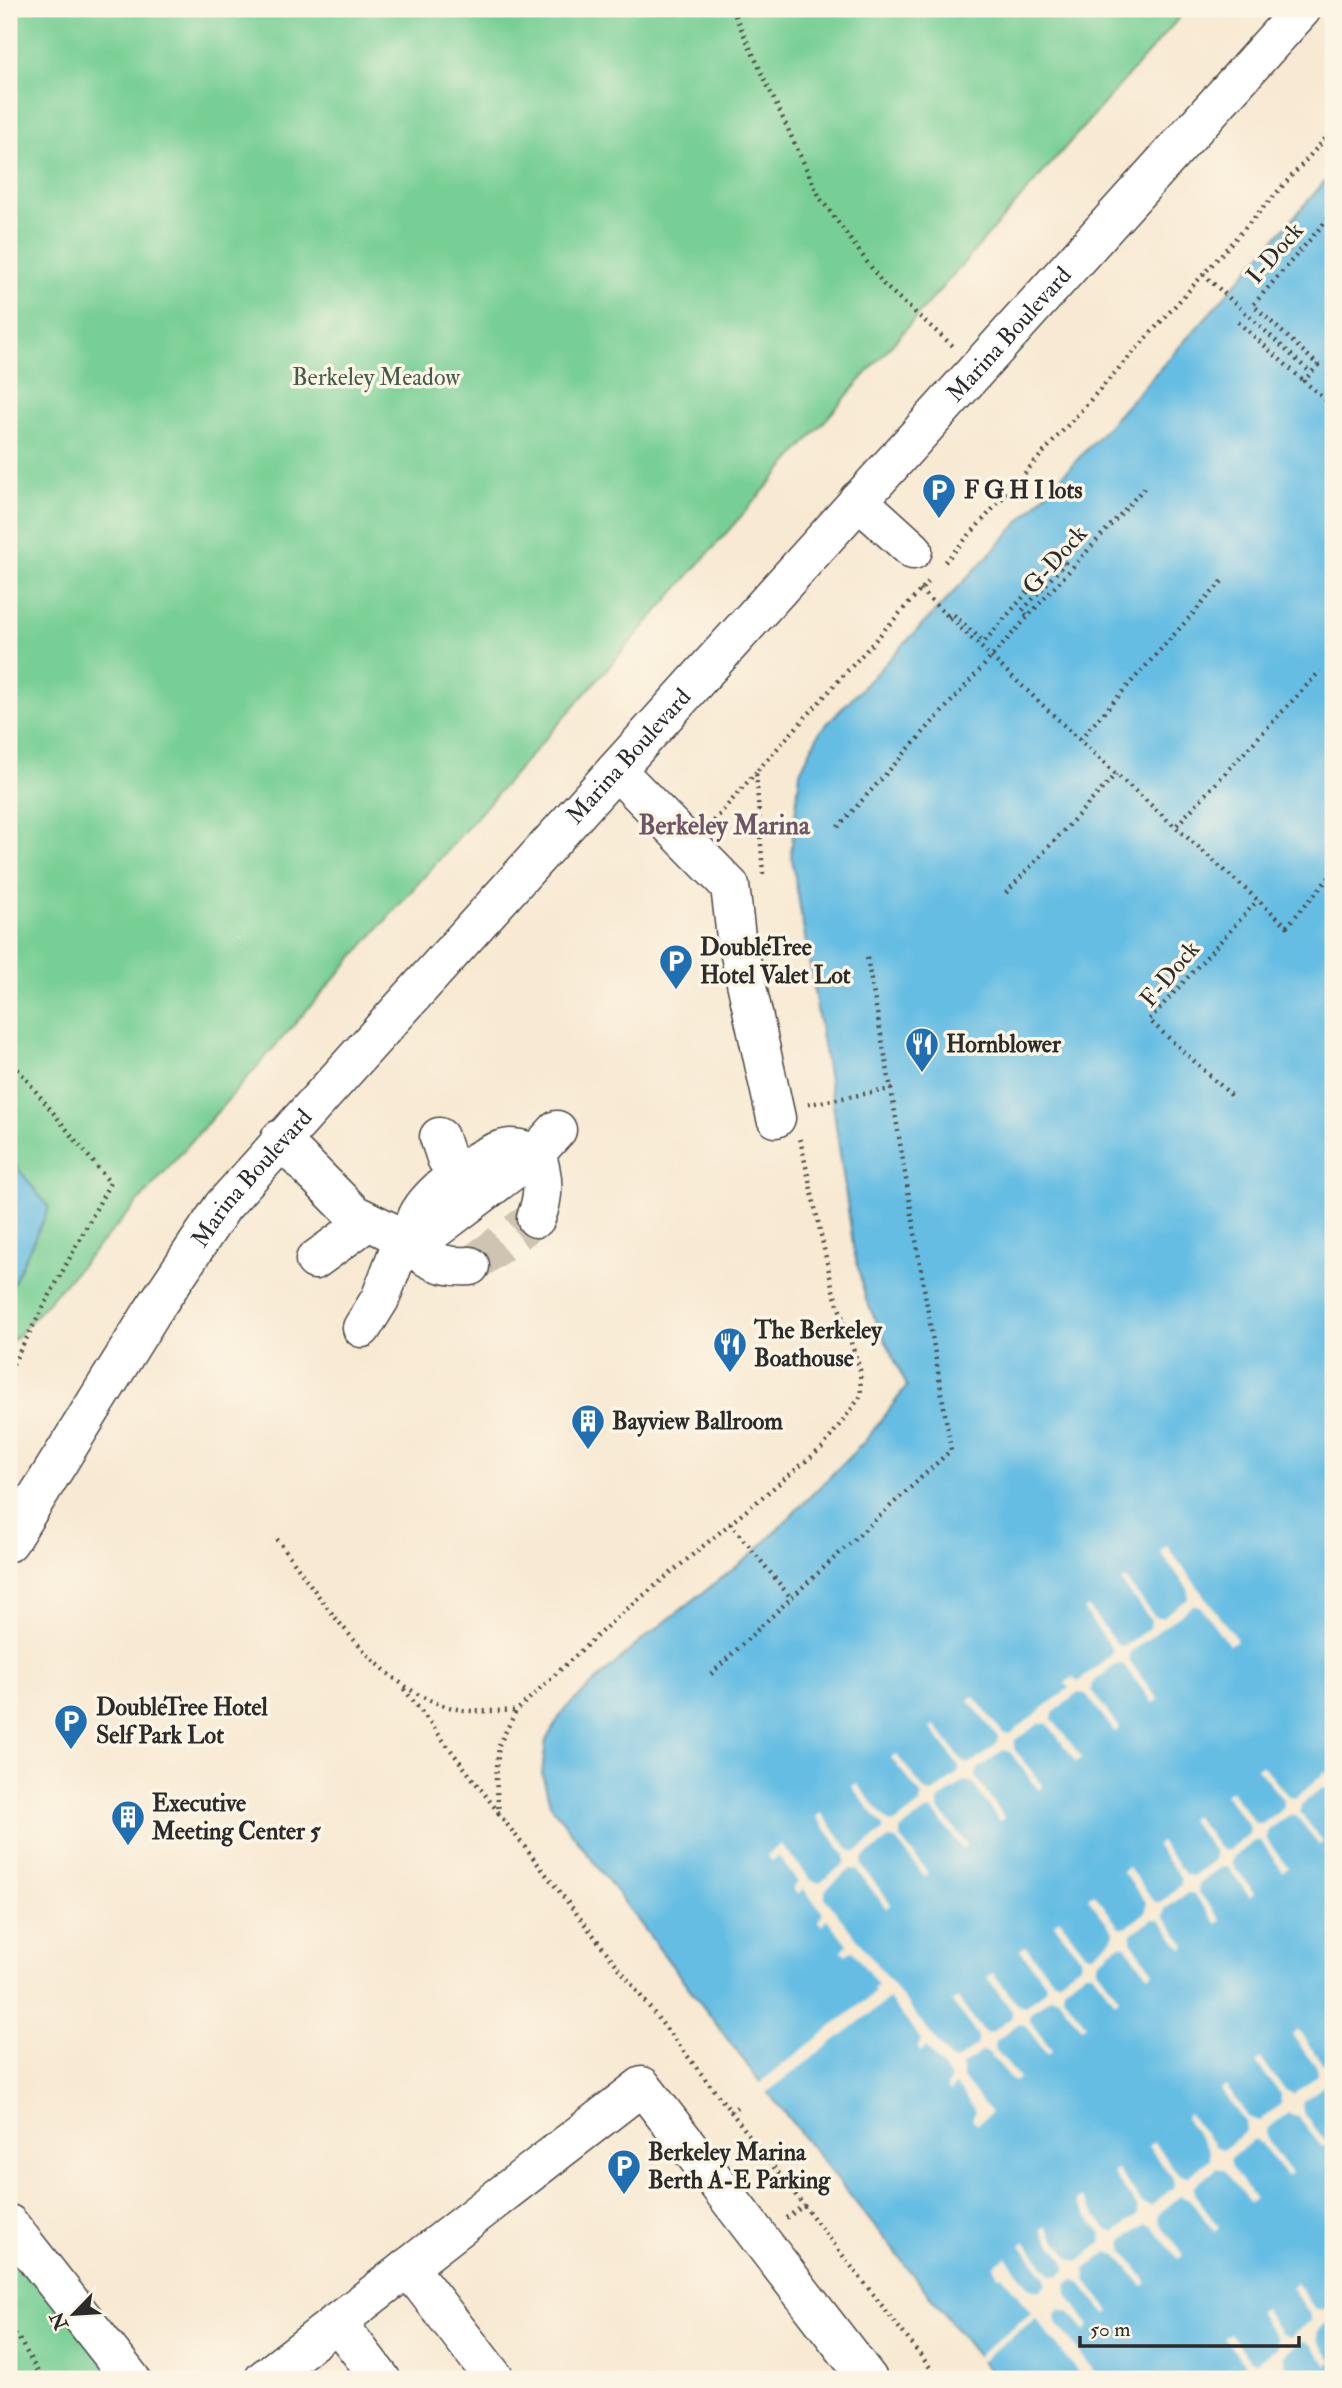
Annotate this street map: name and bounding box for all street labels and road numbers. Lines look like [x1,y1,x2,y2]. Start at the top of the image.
street label: I-Dock [1240,215,1311,290]
street label: Marina Boulevard [940,260,1078,409]
street label: G-Dock [1016,519,1094,601]
street label: Marina Boulevard [559,682,698,831]
street label: F-Dock [1133,934,1207,1014]
street label: Marina Boulevard [184,1102,319,1253]

